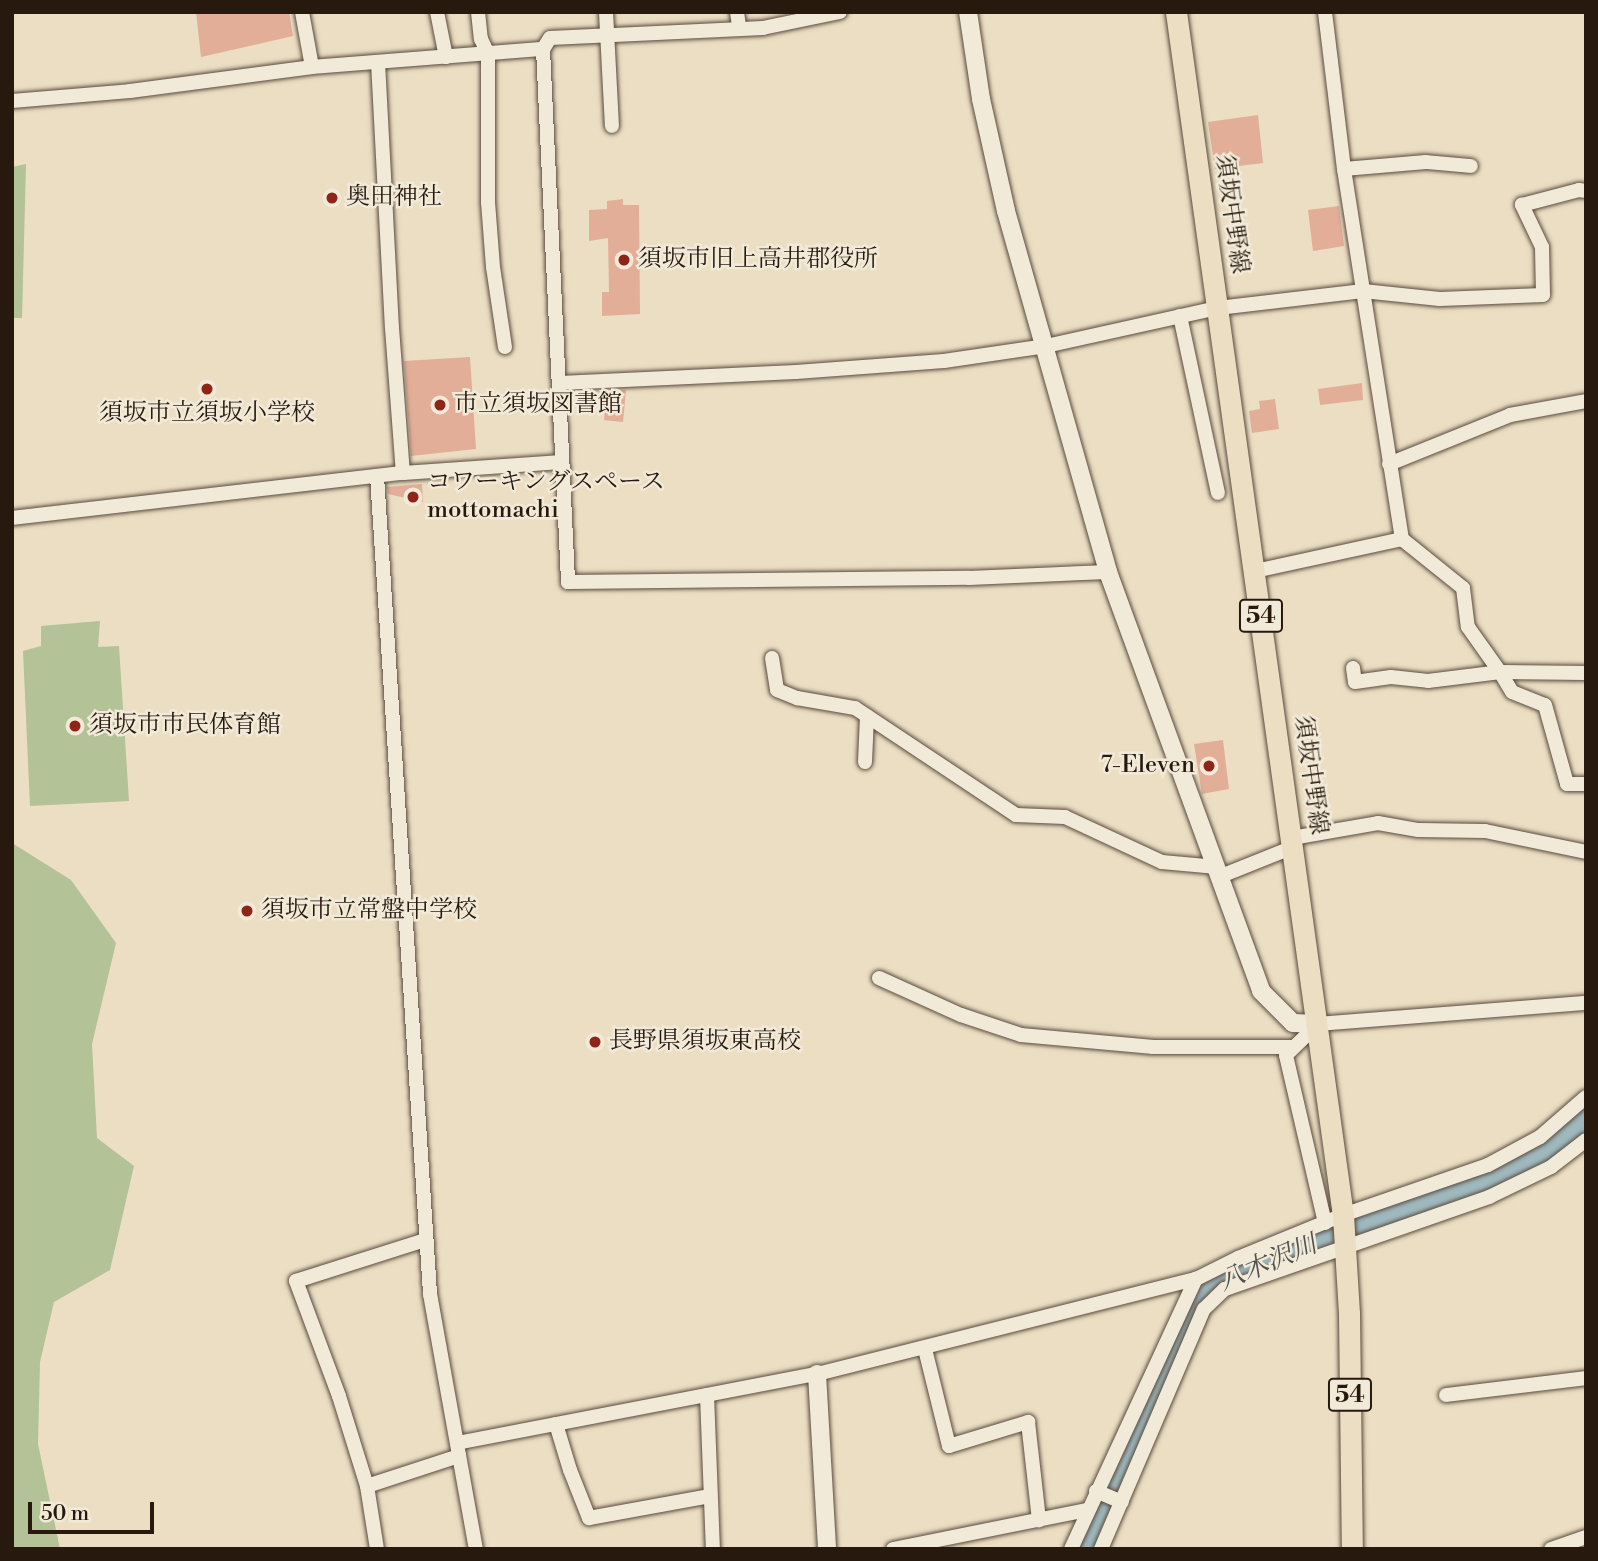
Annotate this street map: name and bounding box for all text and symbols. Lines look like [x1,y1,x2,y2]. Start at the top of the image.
street label: 須坂中野線 [1208,153,1254,275]
place label: 奥田神社 [346,184,442,212]
marker: 奥田神社 [324,190,340,206]
place label: 須坂市旧上高井郡役所 [638,246,878,274]
marker: 須坂市旧上高井郡役所 [616,252,632,268]
marker: 須坂市立須坂小学校 [199,381,215,397]
place label: 市立須坂図書館 [454,391,622,419]
marker: 市立須坂図書館 [432,397,448,413]
place label: 須坂市立須坂小学校 [99,400,315,428]
place label: コワーキングスペース mottomachi [427,469,667,525]
marker: コワーキングスペース mottomachi [405,489,421,505]
road number: 54 [1238,596,1284,636]
place label: 須坂市市民体育館 [89,712,281,740]
street label: 須坂中野線 [1287,714,1333,836]
marker: 須坂市市民体育館 [67,718,83,734]
place label: 7-Eleven [1100,752,1195,780]
marker: 7-Eleven [1201,758,1217,774]
place label: 須坂市立常盤中学校 [261,897,477,925]
marker: 須坂市立常盤中学校 [239,903,255,919]
place label: 長野県須坂東高校 [609,1028,801,1056]
marker: 長野県須坂東高校 [587,1034,603,1050]
water label: 八木沢川 [1214,1229,1322,1299]
road number: 54 [1327,1376,1373,1414]
scale bar [32,1488,158,1532]
text: 50 m [41,1501,89,1527]

